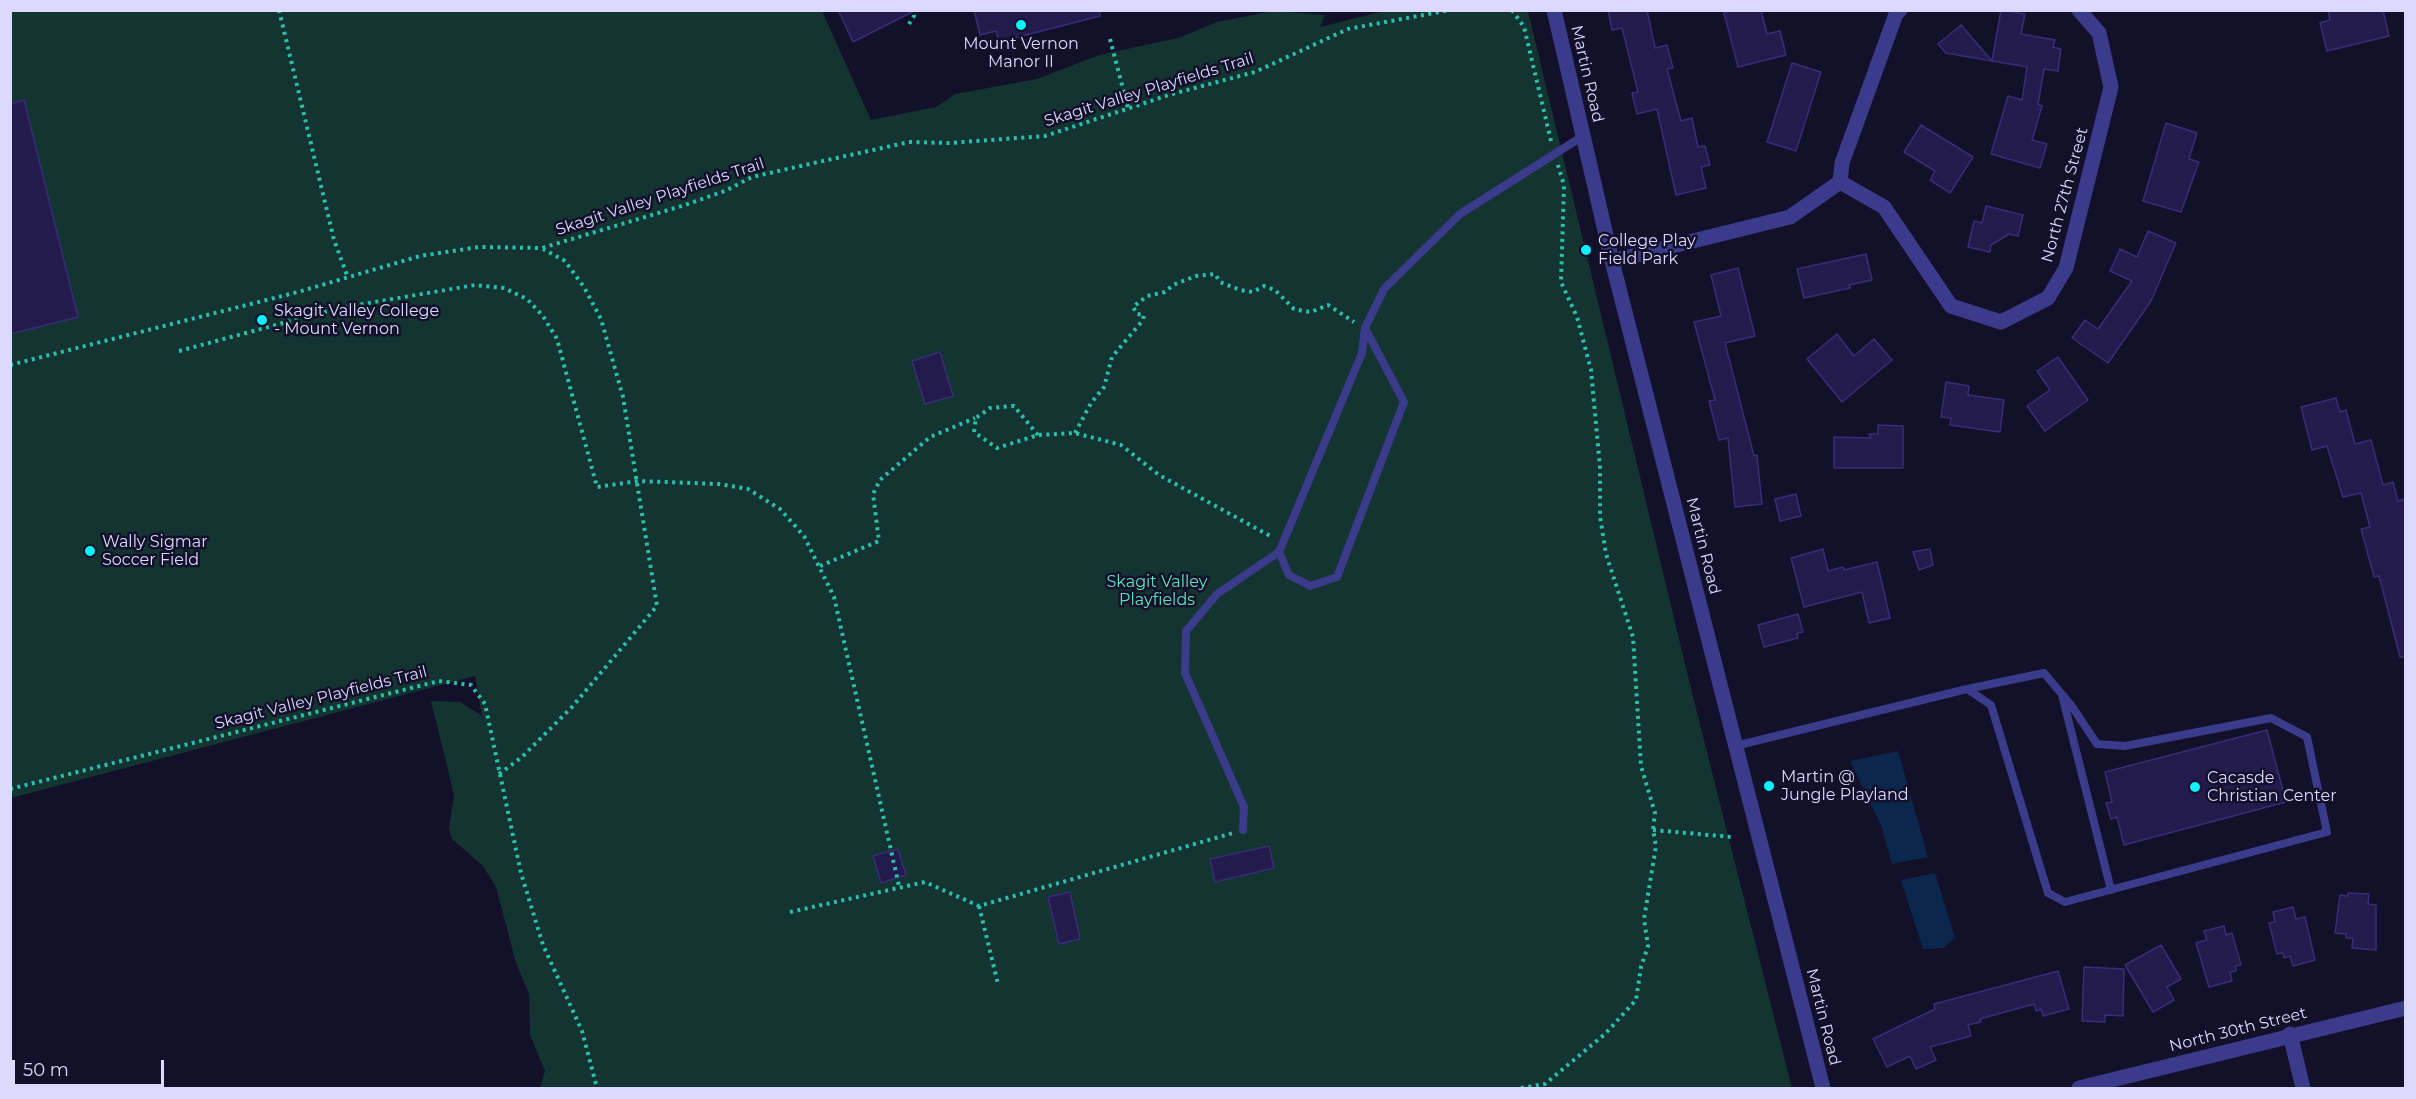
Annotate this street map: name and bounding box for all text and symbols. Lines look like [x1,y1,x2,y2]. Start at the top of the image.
marker: Mount Vernon Manor II [1014,18,1028,32]
street label: Martin Road [1567,24,1607,124]
place label: Mount Vernon Manor II [963,34,1079,72]
street label: Skagit Valley Playfields Trail [1042,49,1256,131]
street label: North 27th Street [2038,125,2092,265]
street label: Skagit Valley Playfields Trail [553,154,767,240]
place label: College Play Field Park [1598,231,1696,269]
marker: College Play Field Park [1579,243,1593,257]
place label: Skagit Valley College - Mount Vernon [274,301,439,339]
marker: Skagit Valley College - Mount Vernon [255,313,269,327]
street label: Martin Road [1682,496,1724,596]
place label: Wally Sigmar Soccer Field [102,532,208,570]
marker: Wally Sigmar Soccer Field [83,544,97,558]
park label: Skagit Valley Playfields [1106,572,1208,610]
street label: Skagit Valley Playfields Trail [213,662,429,734]
place label: Martin @ Jungle Playland [1781,767,1909,805]
place label: Cacasde Christian Center [2207,768,2337,806]
marker: Martin @ Jungle Playland [1762,779,1776,793]
marker: Cacasde Christian Center [2188,780,2202,794]
street label: Martin Road [1802,967,1844,1067]
street label: North 30th Street [2167,1004,2309,1056]
scale bar [15,1048,166,1086]
text: 50 m [23,1059,69,1081]

